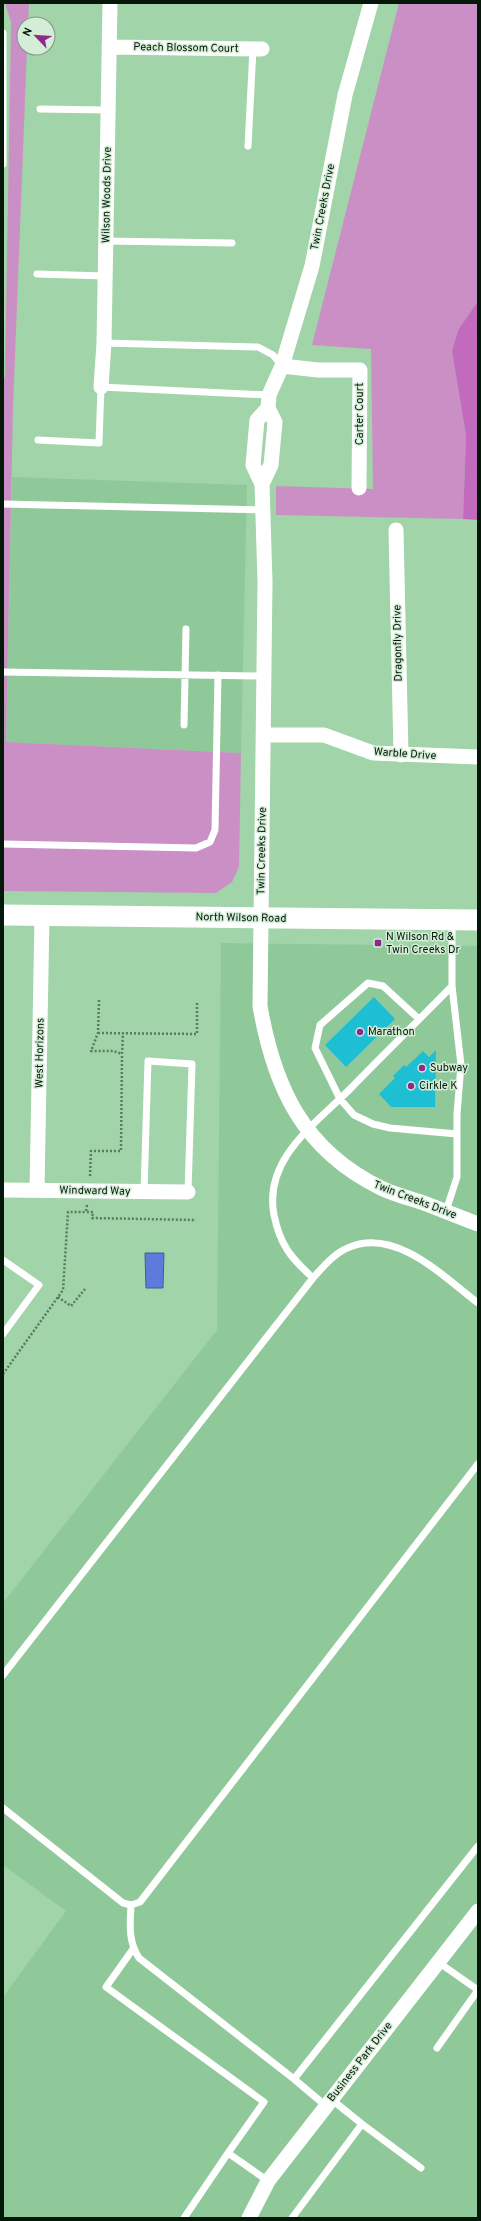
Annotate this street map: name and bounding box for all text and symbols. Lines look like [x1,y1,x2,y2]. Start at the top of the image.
north arrow [16,16,56,56]
text: N [20,26,36,39]
street label: Peach Blossom Court [133,40,239,56]
street label: Wilson Woods Drive [99,147,115,243]
street label: Twin Creeks Drive [308,162,338,252]
street label: Carter Court [353,383,367,445]
street label: Dragonfly Drive [390,604,406,682]
street label: Warble Drive [373,745,437,763]
street label: Twin Creeks Drive [254,807,270,895]
street label: North Wilson Road [195,910,287,926]
place label: N Wilson Rd & Twin Creeks Dr [386,930,460,957]
marker: N Wilson Rd & Twin Creeks Dr [373,938,383,948]
street label: West Horizons [32,1018,48,1088]
place label: Marathon [368,1025,415,1039]
marker: Marathon [355,1027,365,1037]
place label: Subway [430,1061,468,1075]
marker: Subway [417,1063,427,1073]
place label: Cirkle K [419,1079,458,1093]
marker: Cirkle K [406,1081,416,1091]
street label: Twin Creeks Drive [371,1178,459,1222]
street label: Windward Way [59,1183,131,1199]
street label: Business Park Drive [324,2019,396,2105]

